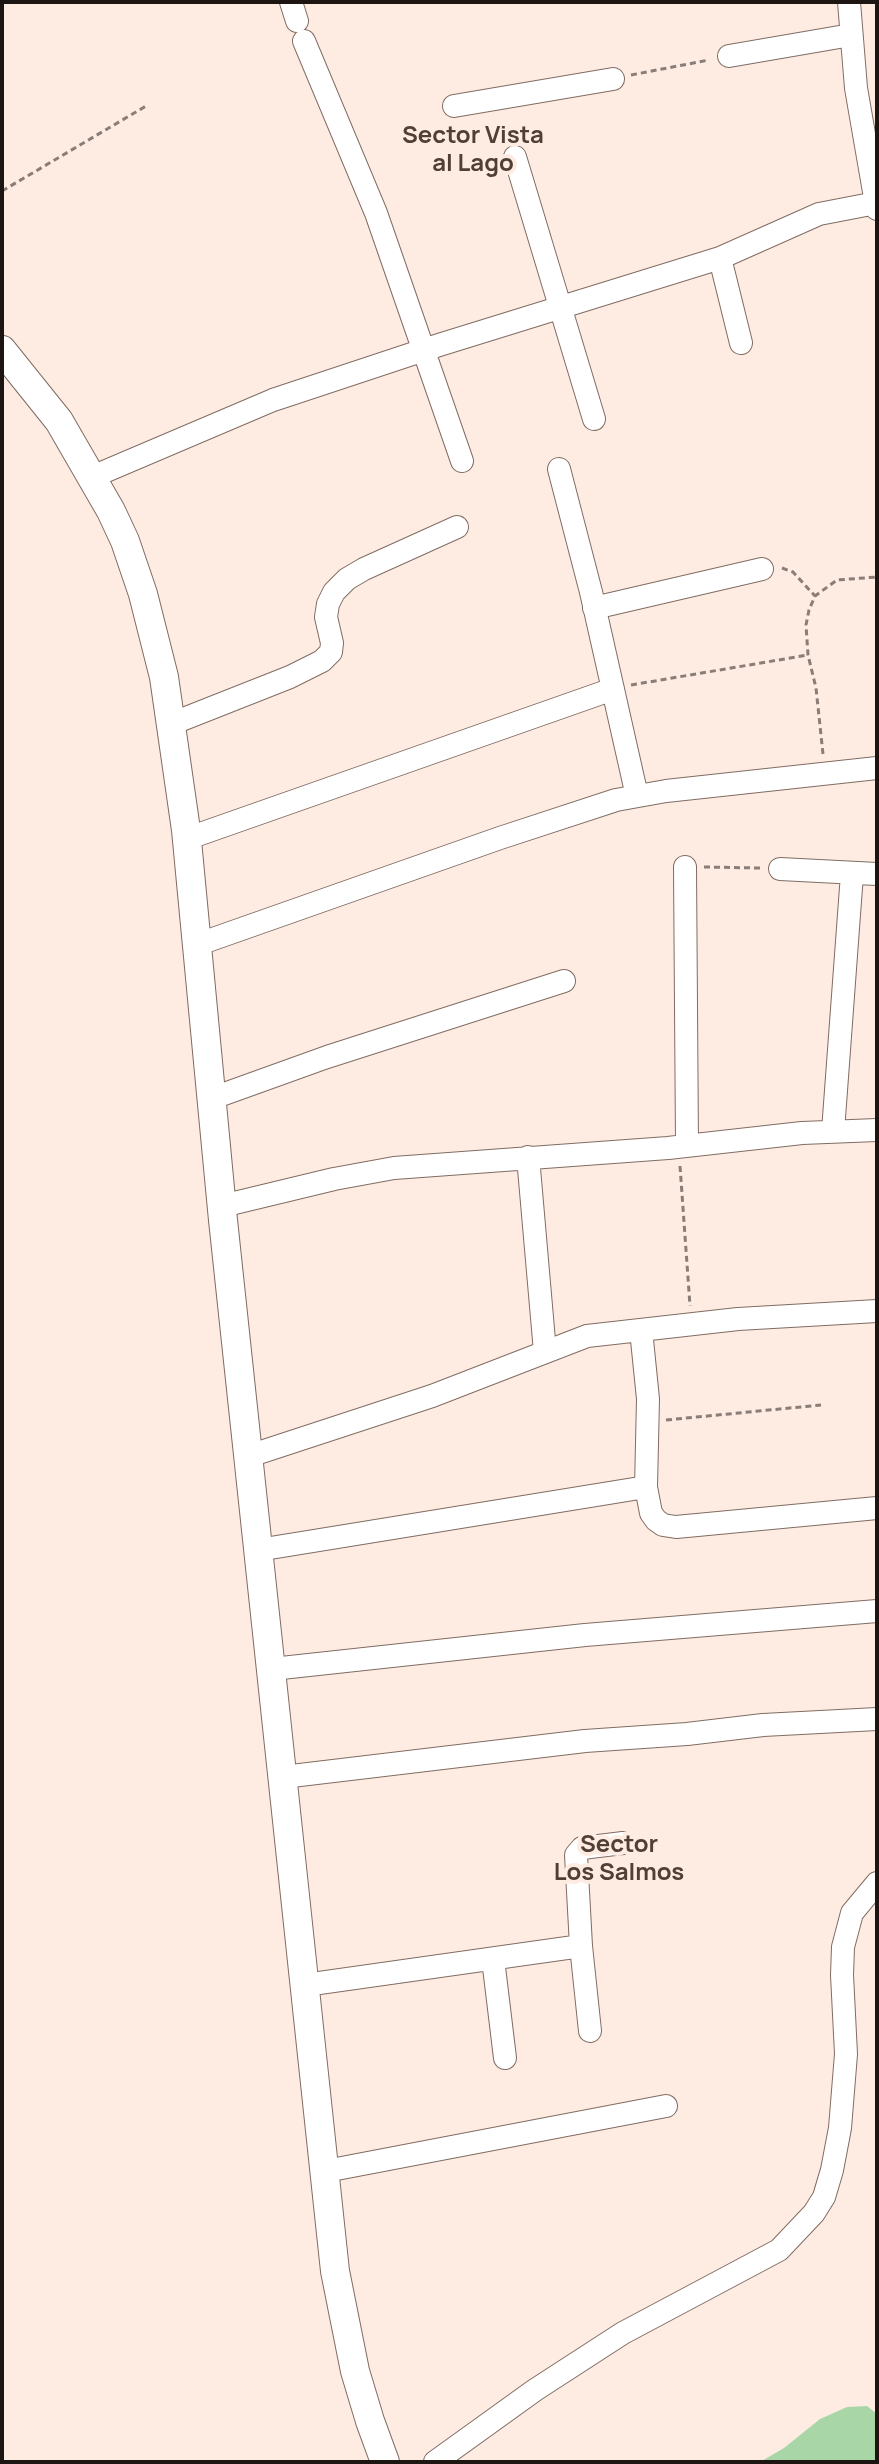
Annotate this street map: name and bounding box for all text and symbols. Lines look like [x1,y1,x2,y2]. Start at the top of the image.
district label: Sector Vista al Lago [402,122,544,178]
district label: Sector Los Salmos [554,1831,684,1887]

